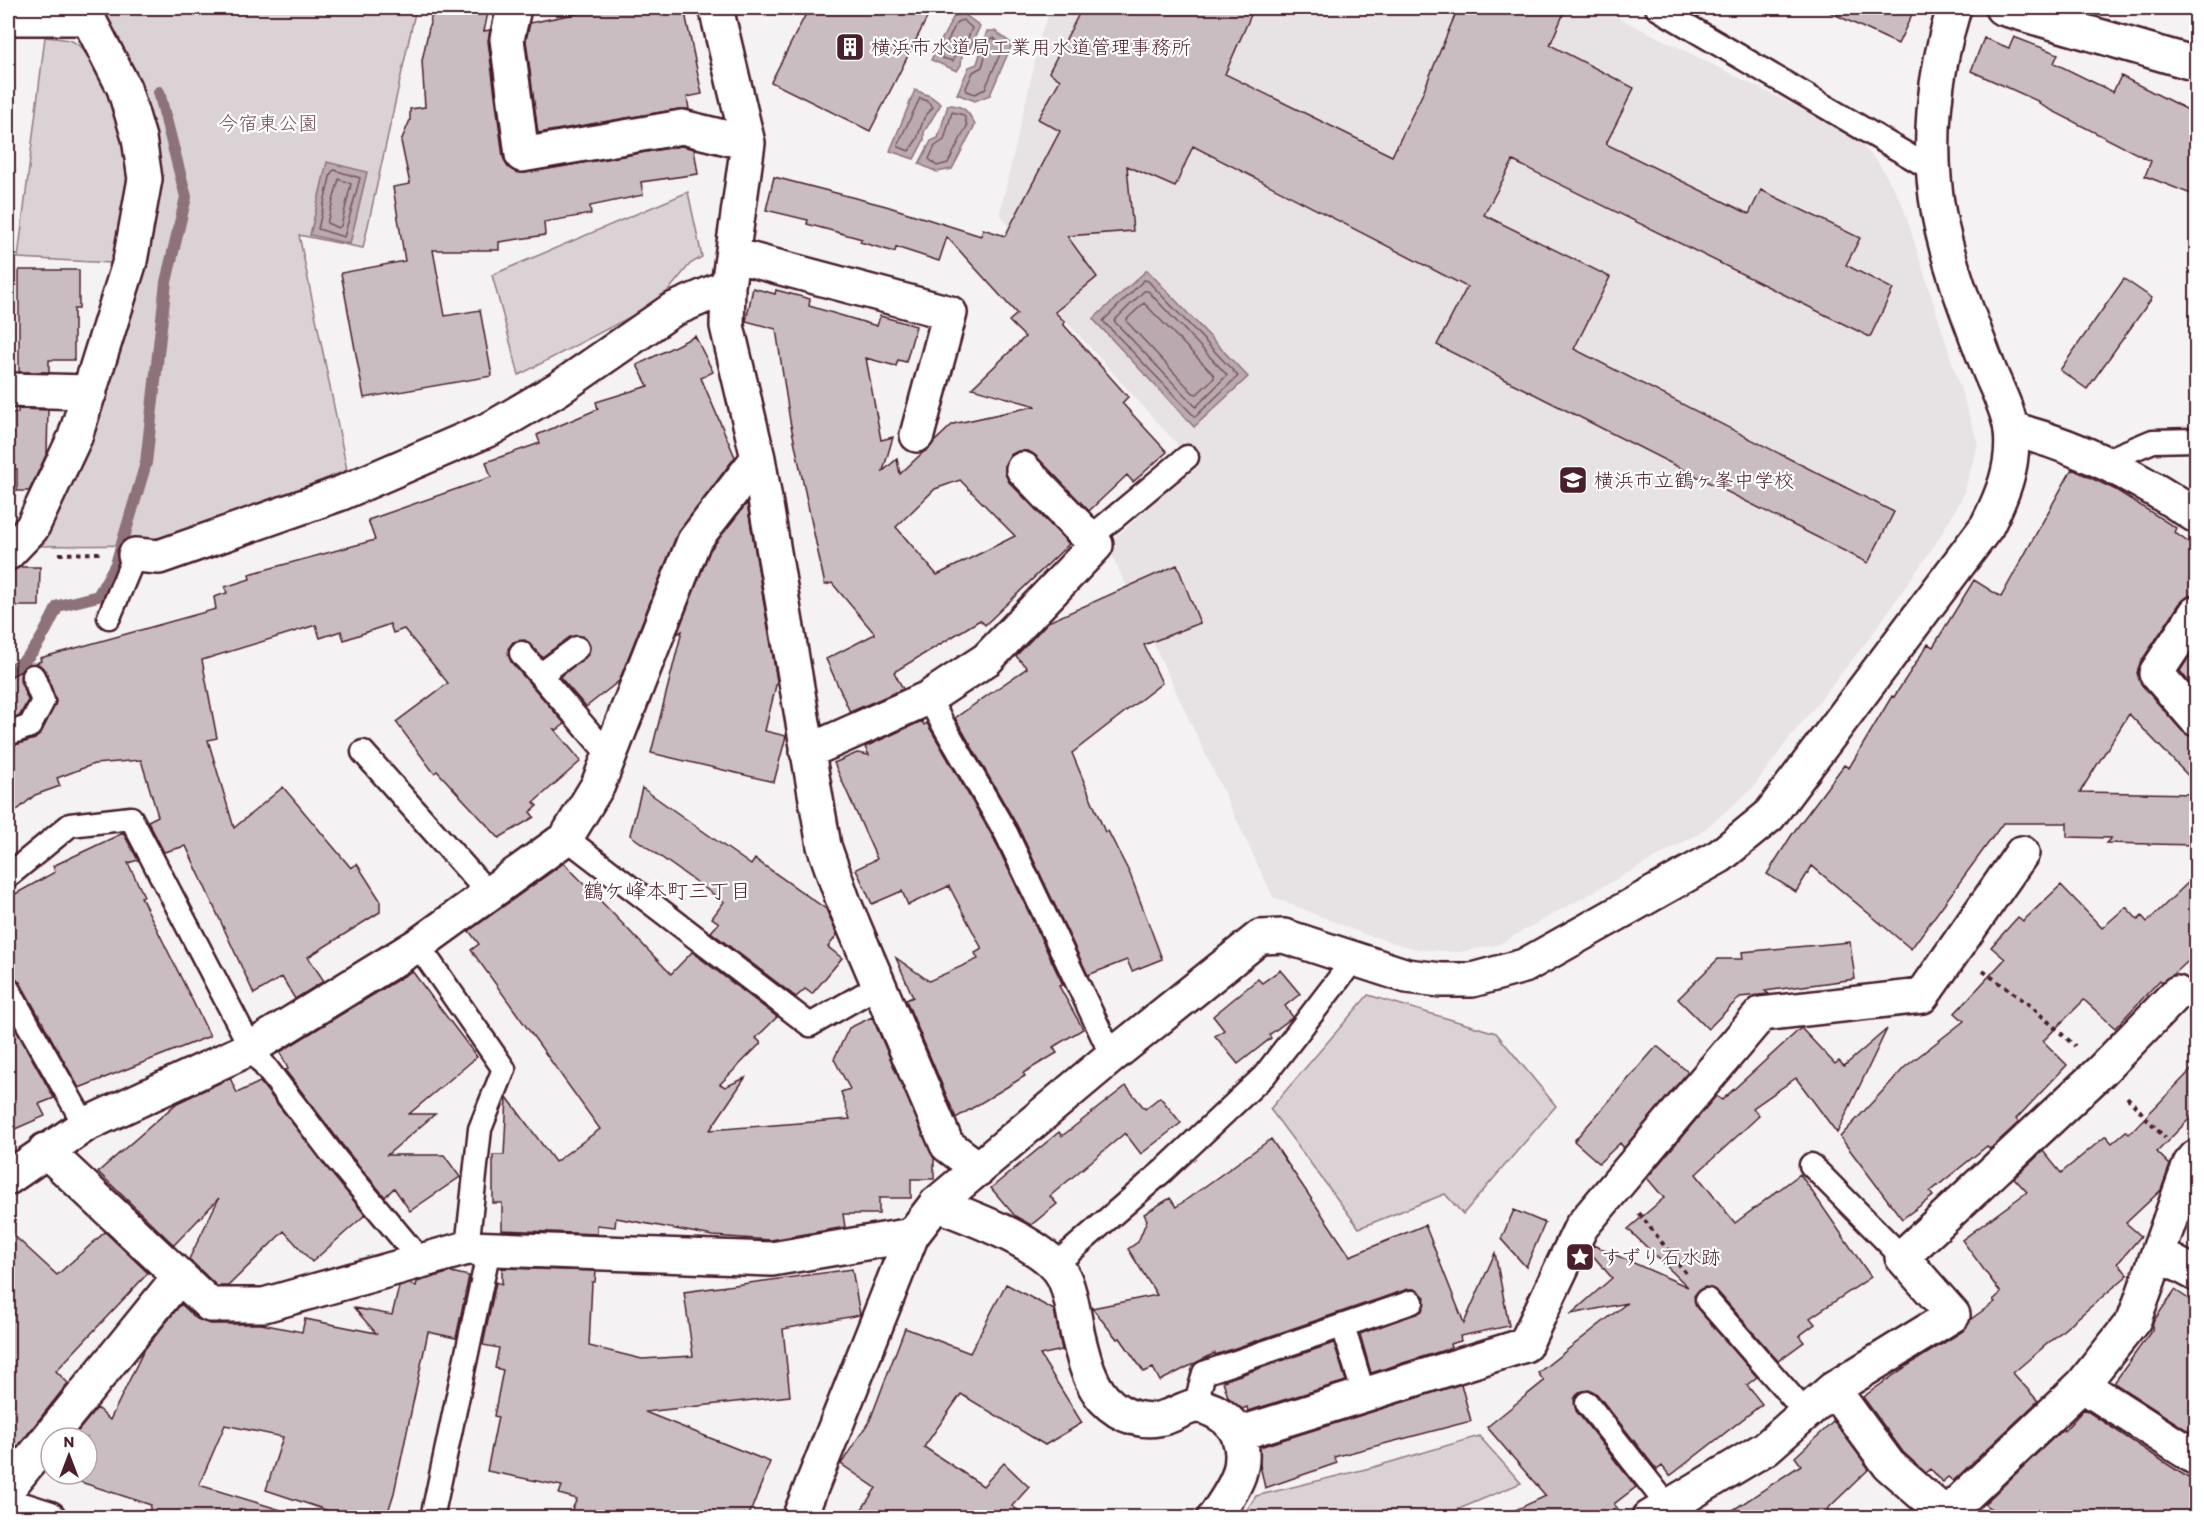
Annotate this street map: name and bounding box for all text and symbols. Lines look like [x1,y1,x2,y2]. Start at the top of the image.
building icon: 横浜市水道局工業用水道管理事務所 [834,31,866,63]
place label: 横浜市水道局工業用水道管理事務所 [871,35,1191,59]
park label: 今宿東公園 [218,111,318,135]
school or university icon: 横浜市立鶴ヶ峯中学校 [1557,464,1589,496]
place label: 横浜市立鶴ヶ峯中学校 [1594,468,1794,492]
district label: 鶴ケ峰本町三丁目 [583,878,751,903]
place icon: すずり石水跡 [1564,1241,1596,1273]
place label: すずり石水跡 [1601,1245,1721,1269]
north arrow [39,1426,99,1486]
text: N [64,1432,74,1451]

